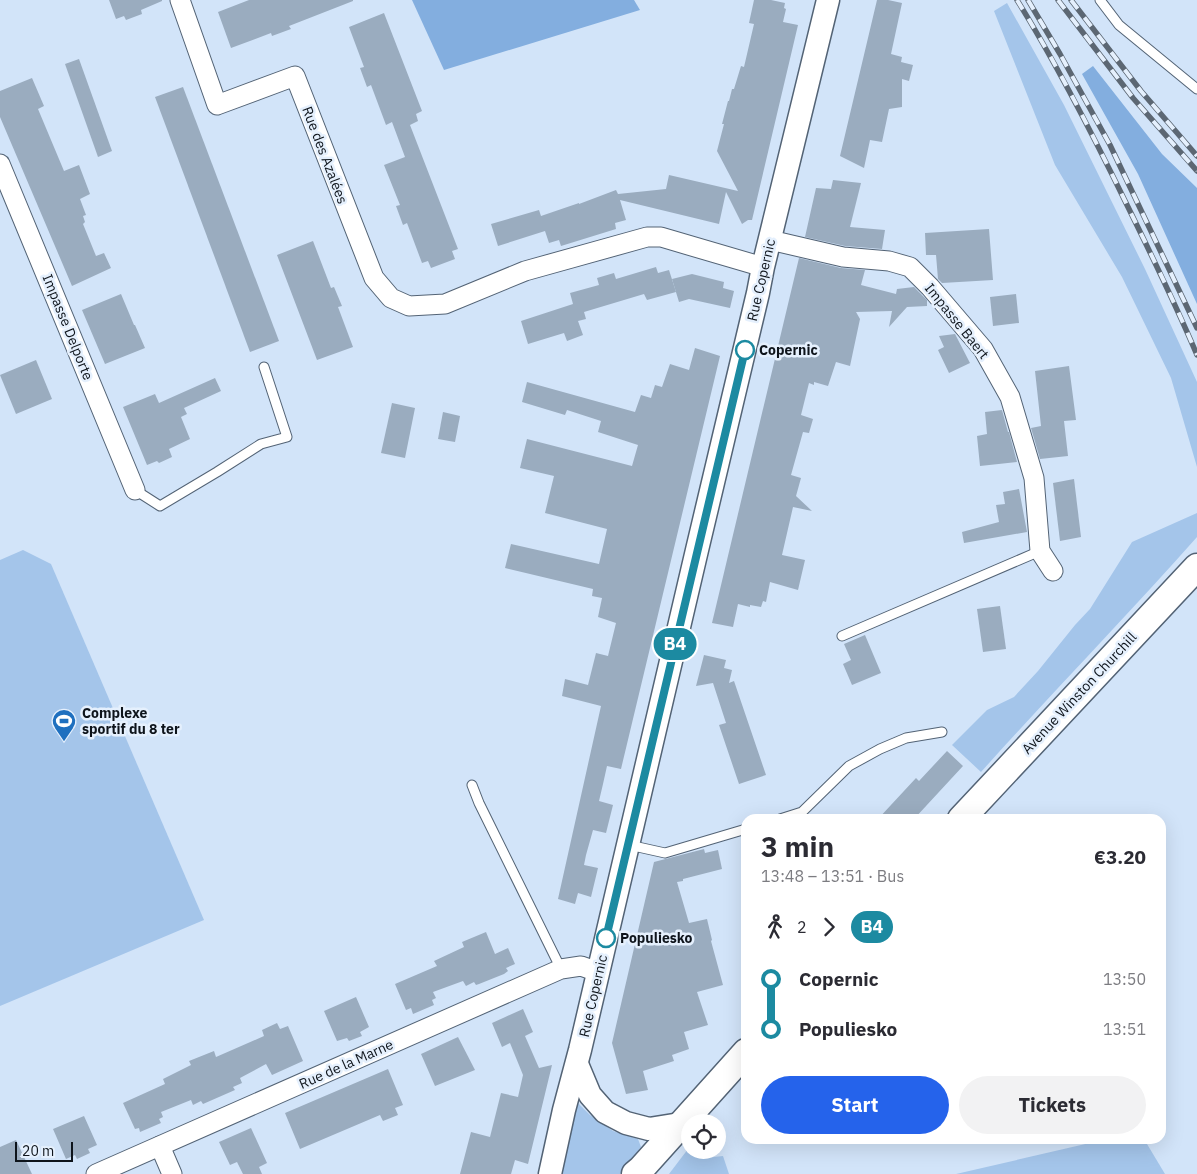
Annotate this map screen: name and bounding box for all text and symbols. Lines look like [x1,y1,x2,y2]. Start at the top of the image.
street label: Rue des Azalées [298,104,352,206]
street label: Rue Copernic [743,237,779,323]
street label: Impasse Delporte [39,271,98,383]
street label: Impasse Baert [921,279,993,363]
marker: Copernic [735,340,755,360]
place label: Copernic [759,341,818,359]
line badge: B4 [652,628,698,660]
street label: Avenue Winston Churchill [1018,628,1140,758]
text: B4 [664,632,686,655]
place label: Complexe sportif du 8 ter [82,704,180,738]
sports icon: Complexe sportif du 8 ter [51,708,77,742]
text: 3 min [761,828,834,865]
text: €3.20 [1094,845,1146,869]
text: 13:48 – 13:51 · Bus [761,866,904,886]
icon: walk [761,913,789,941]
icon: forward [815,913,843,941]
text: B4 [861,915,883,938]
text: 2 [797,917,807,937]
marker: Populiesko [596,928,616,948]
place label: Populiesko [620,929,693,947]
street label: Rue Copernic [575,953,611,1039]
text: Copernic [799,967,879,991]
text: 13:50 [1103,969,1146,989]
text: Populiesko [799,1017,897,1041]
text: 13:51 [1103,1019,1146,1039]
street label: Rue de la Marne [296,1035,396,1093]
button: Start [761,1076,949,1134]
button: Tickets [959,1076,1146,1134]
map controls [681,1114,726,1159]
button: locate [681,1114,726,1159]
scale bar [15,1139,72,1162]
text: 20 m [22,1142,54,1160]

